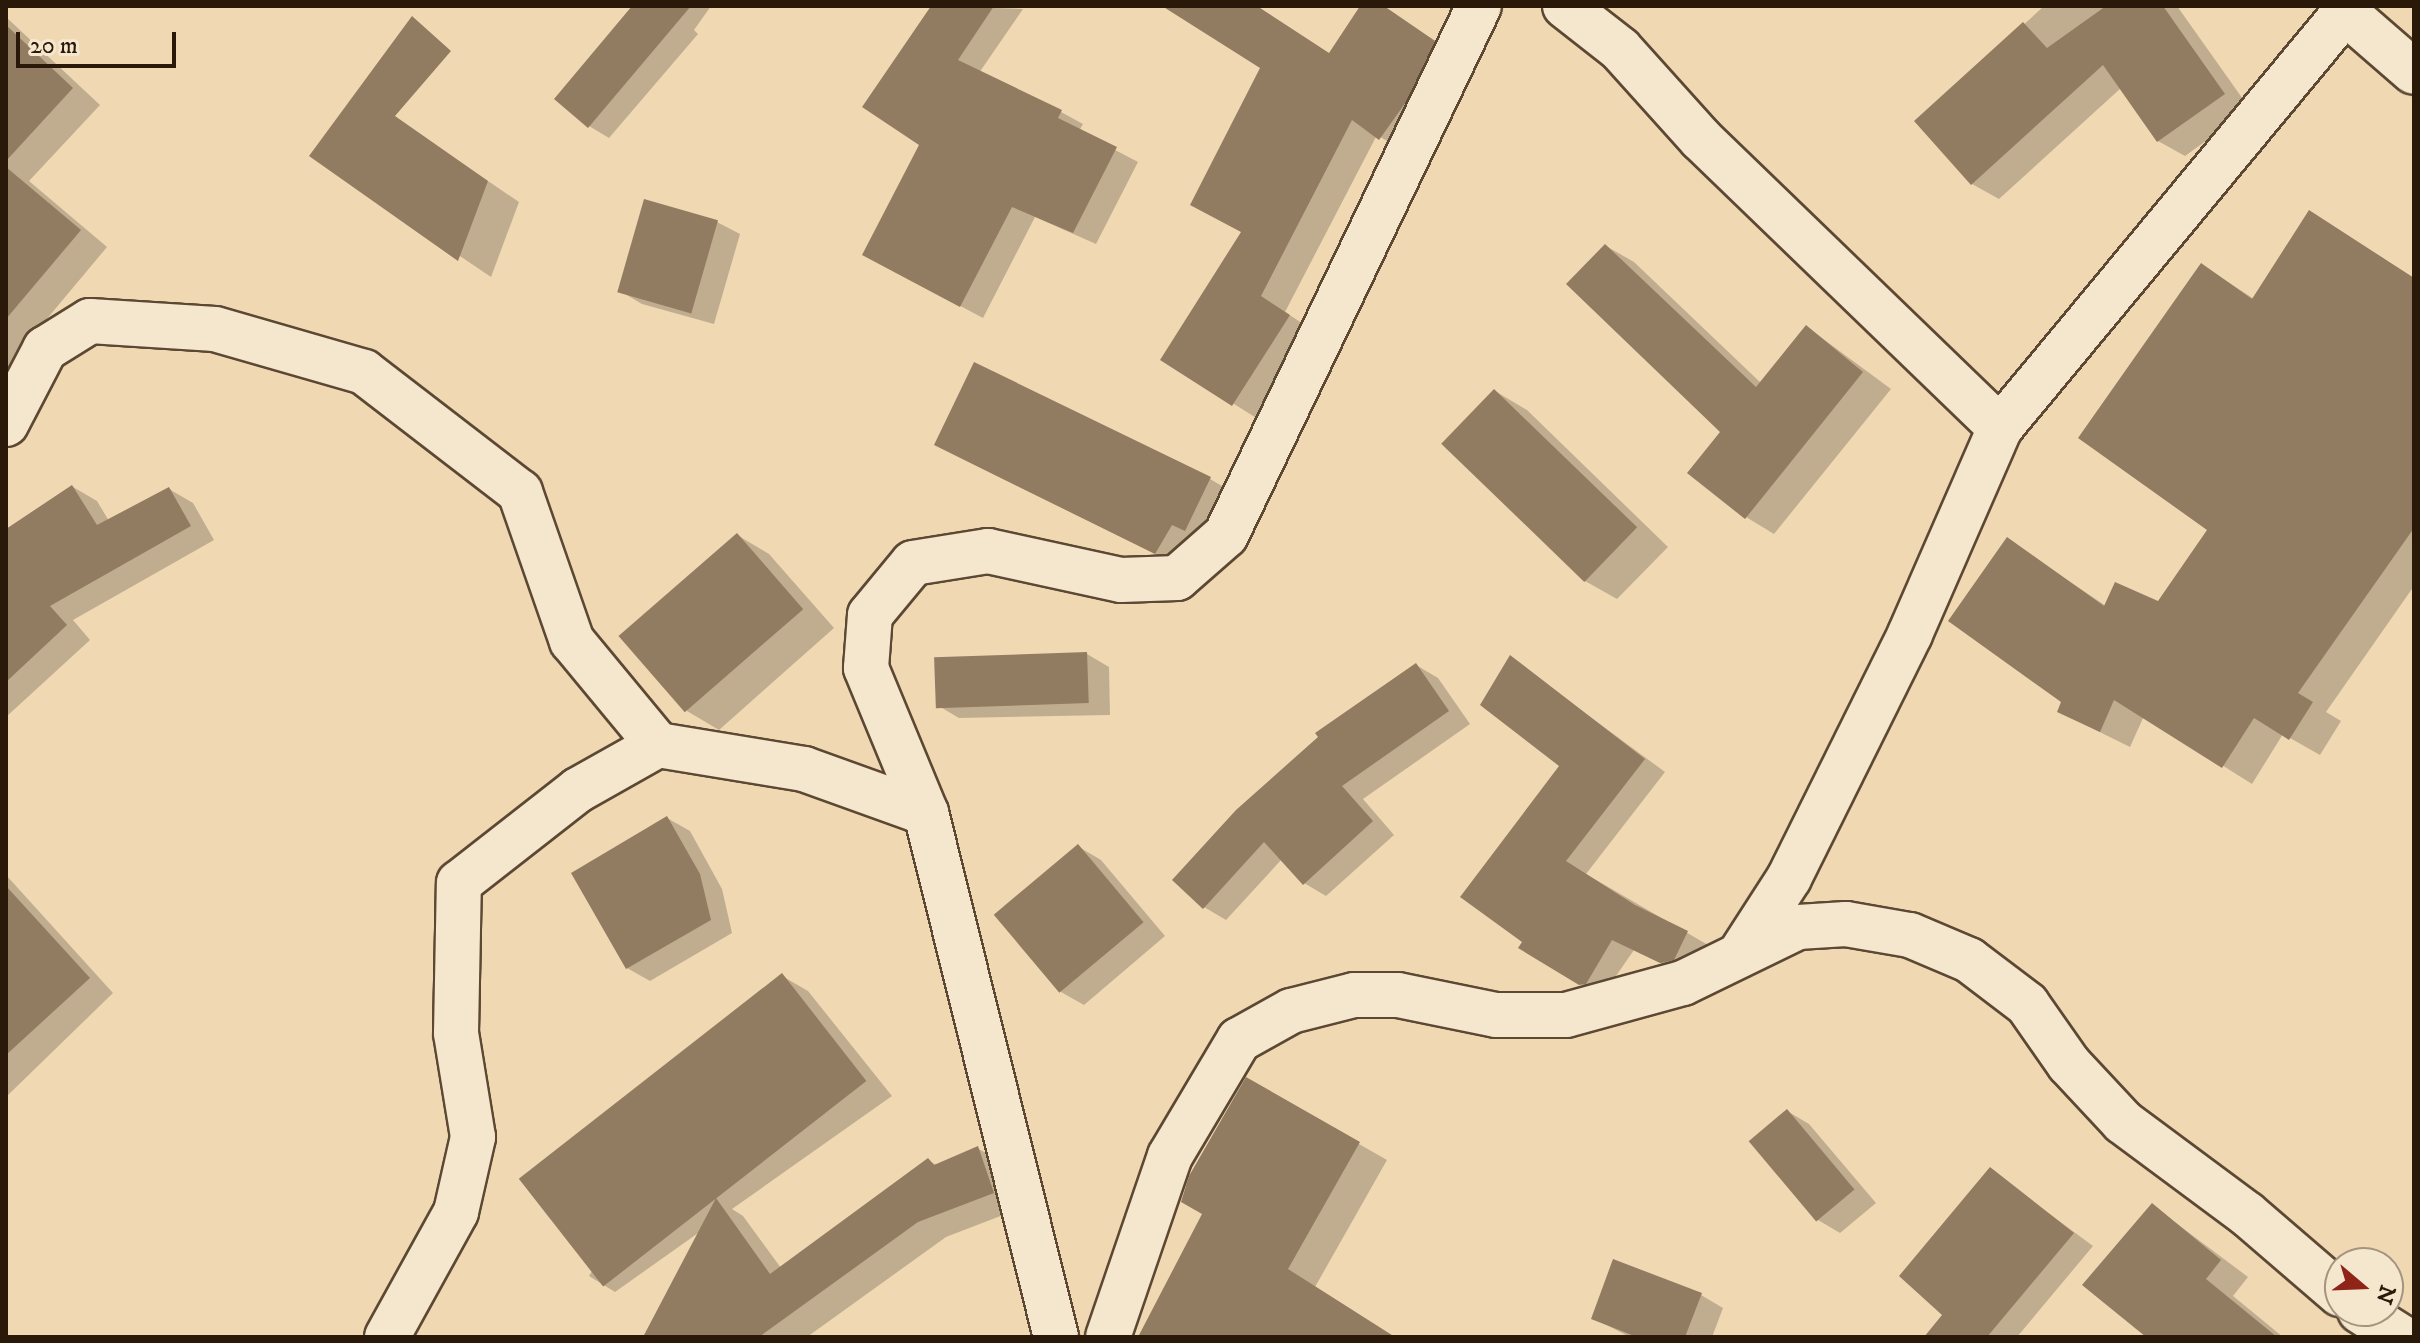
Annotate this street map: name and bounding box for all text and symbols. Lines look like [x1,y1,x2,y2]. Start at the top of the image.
scale bar [20,16,180,66]
text: 20 m [30,31,78,61]
north arrow [2324,1247,2404,1327]
text: N [2370,1281,2401,1307]

